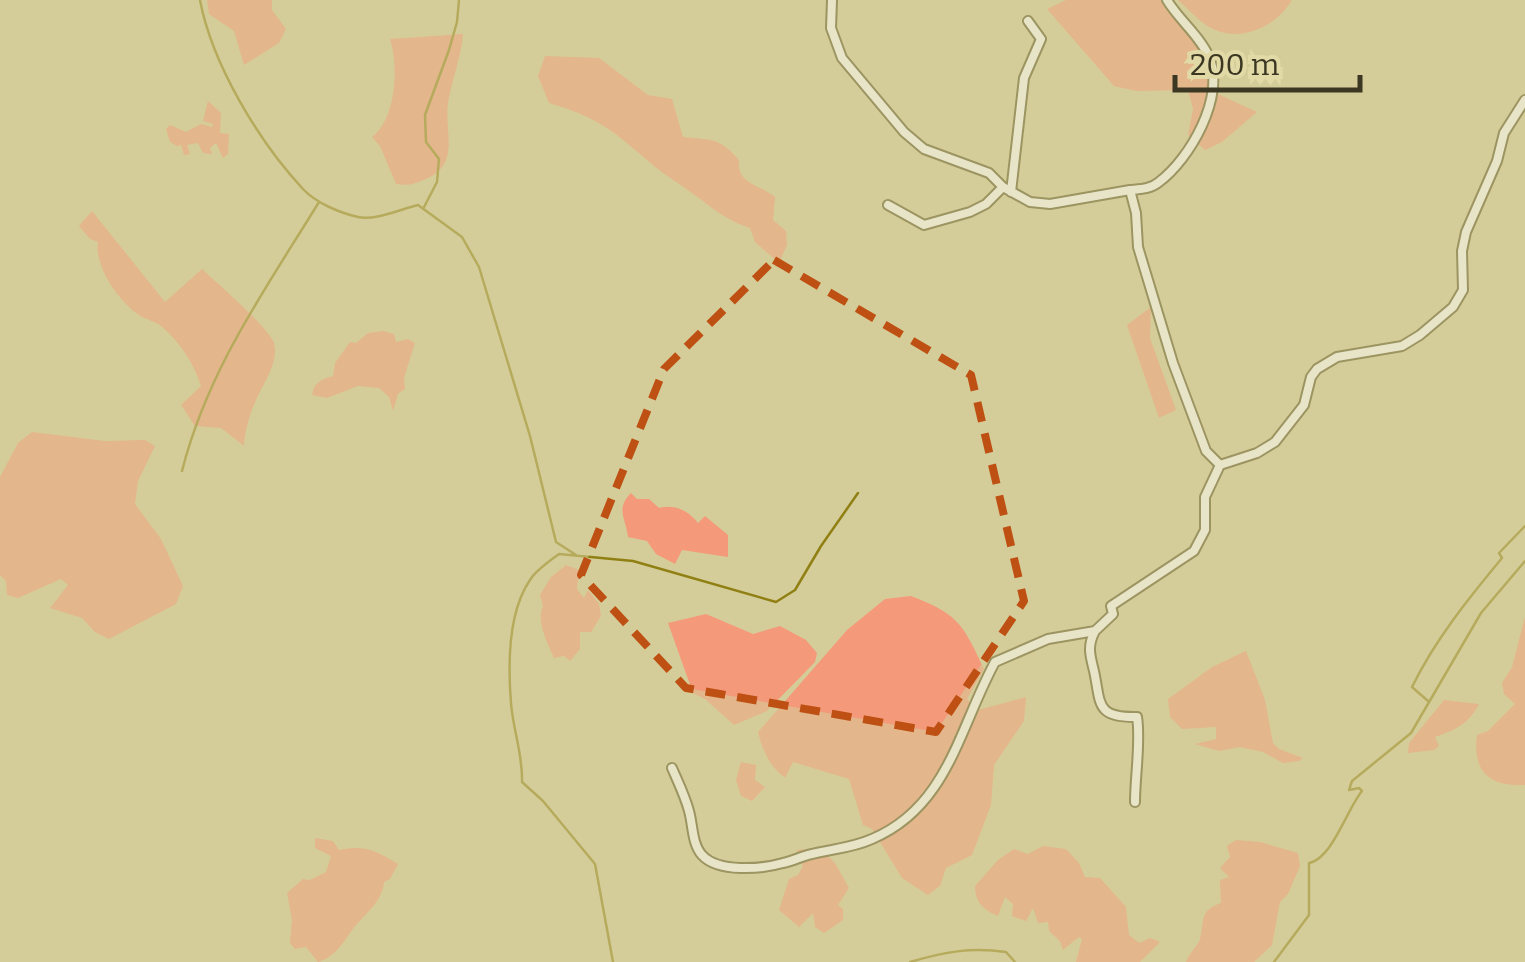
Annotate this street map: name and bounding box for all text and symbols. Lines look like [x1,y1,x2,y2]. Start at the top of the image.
scale bar [1175,30,1360,92]
text: 200 m [1190,47,1280,83]

